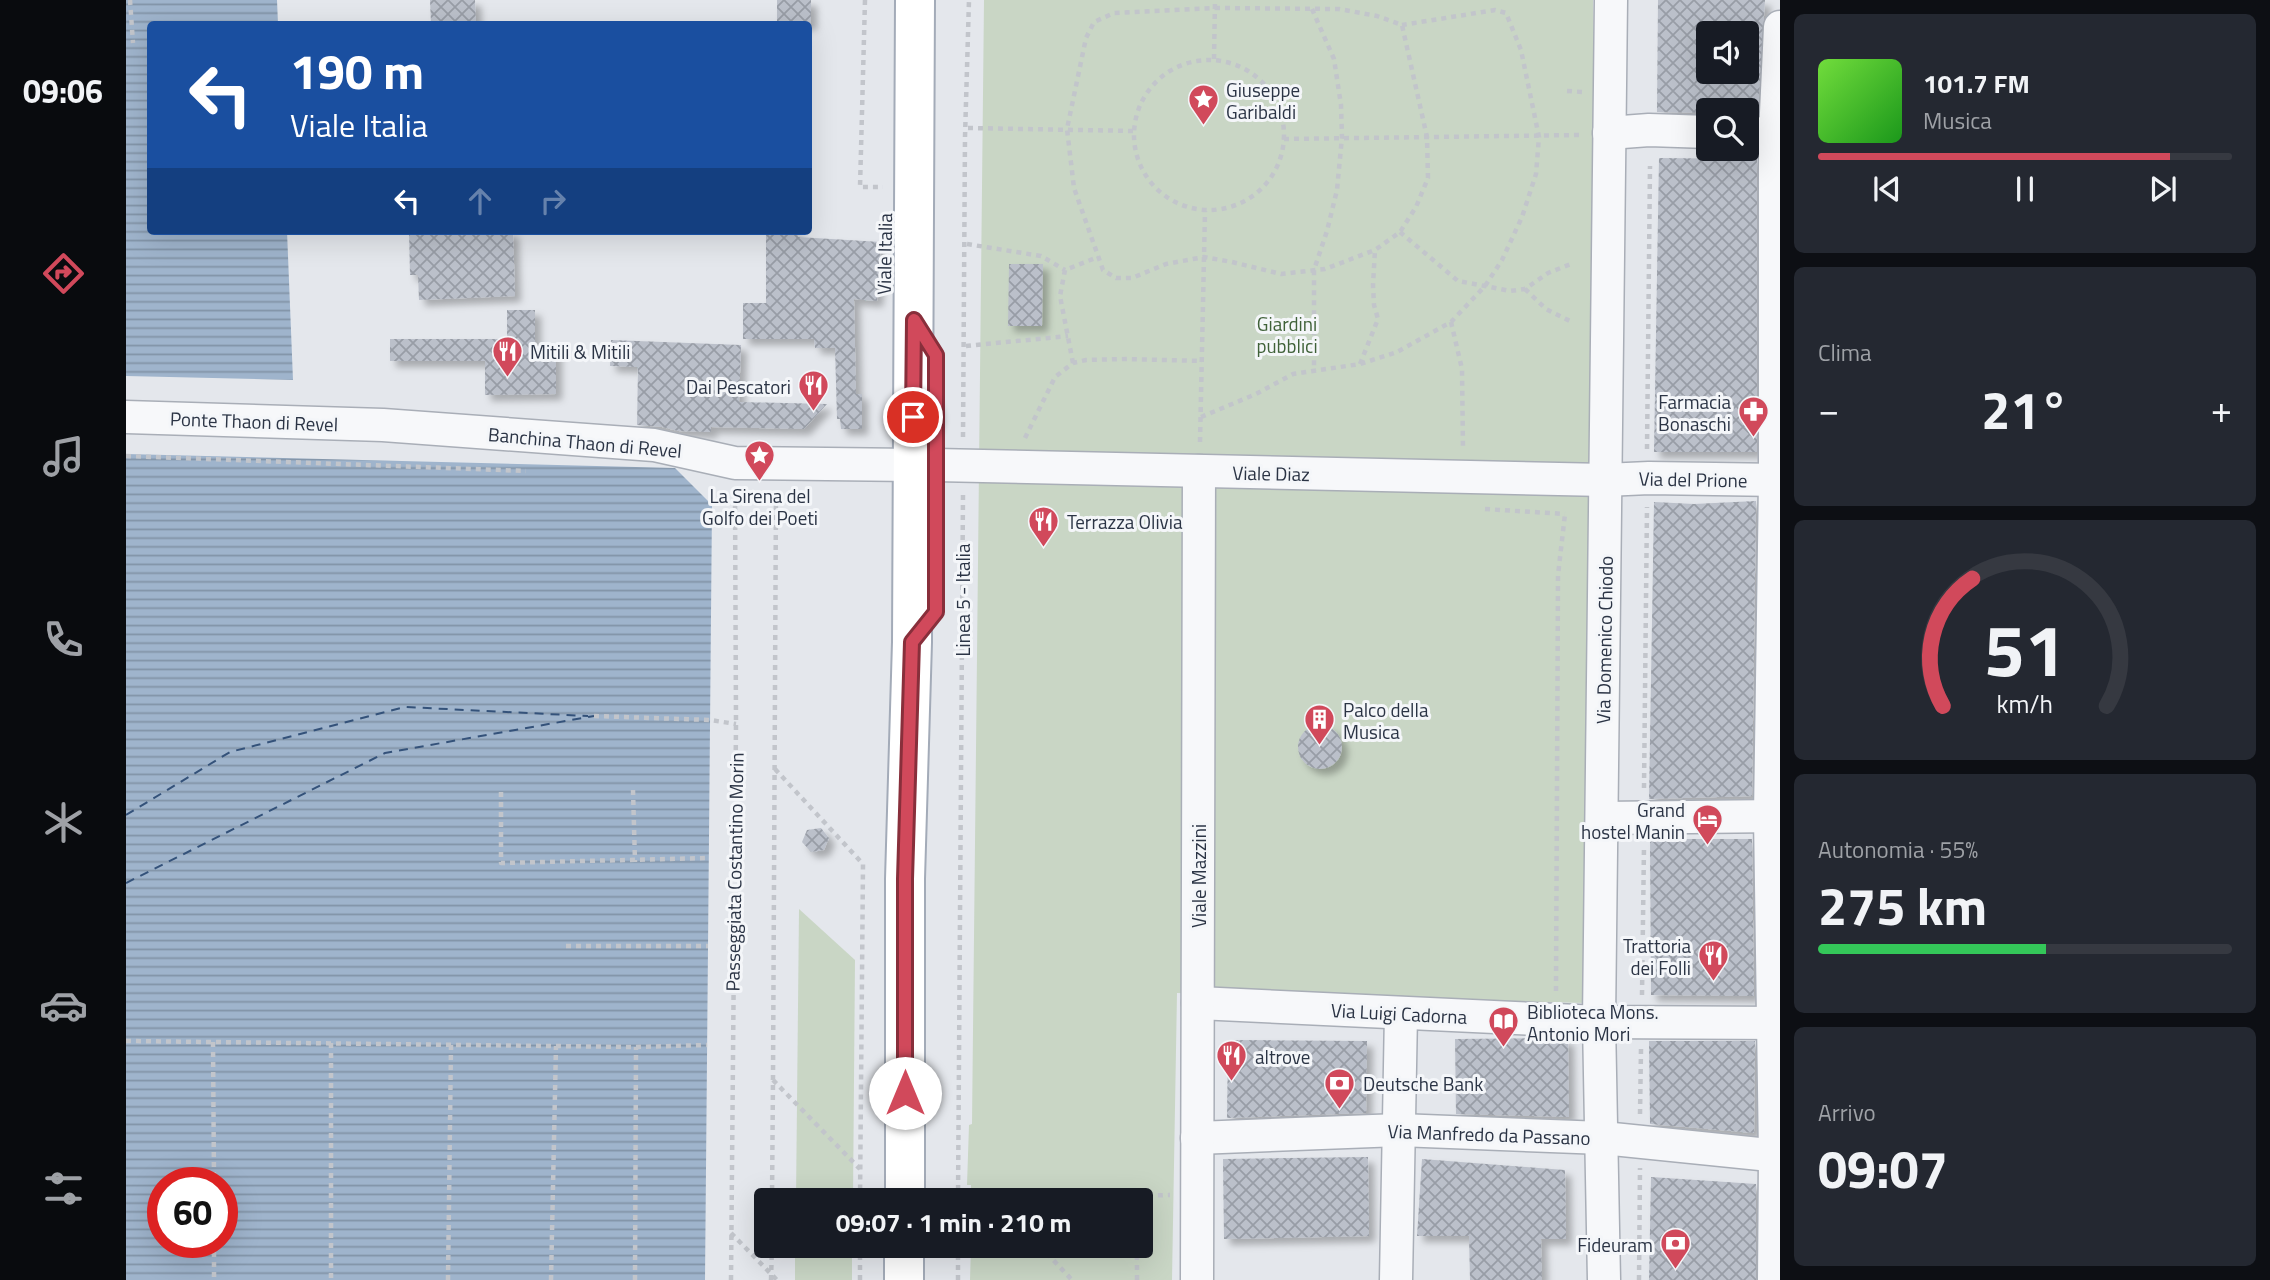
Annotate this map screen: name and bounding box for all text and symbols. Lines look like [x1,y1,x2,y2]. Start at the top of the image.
map controls [1696,21,1759,161]
button: sound [1696,21,1759,84]
text: 190 m [290,33,424,108]
icon: left [175,49,266,140]
text: 101.7 FM [1923,64,2030,103]
text: 09:06 [23,67,103,115]
place label: Giuseppe Garibaldi [1226,75,1300,126]
place icon: Giuseppe Garibaldi [1186,83,1220,127]
button: search [1696,98,1759,161]
text: Viale Italia [290,101,428,149]
text: Musica [1923,103,1992,138]
icon: previous [1868,170,1906,208]
icon: pause [2006,170,2044,208]
icon: next [2144,170,2182,208]
icon: left [388,182,426,220]
icon: ahead [461,182,499,220]
icon: right [534,182,572,220]
street label: Viale Italia [869,212,899,295]
icon: directions [39,249,88,298]
park label: Giardini pubblici [1256,309,1318,360]
restaurant icon: Mitili & Mitili [490,334,524,378]
text: Clima [1818,335,1872,370]
place label: Mitili & Mitili [530,337,630,366]
restaurant icon: Dai Pescatori [797,369,831,413]
text: 21° [1981,370,2069,449]
place label: Dai Pescatori [686,372,791,401]
text: − [1818,380,1839,438]
text: + [2211,380,2232,438]
pin [883,387,943,447]
place label: Farmacia Bonaschi [1658,387,1731,438]
pharmacy icon: Farmacia Bonaschi [1737,395,1771,439]
icon: arrive [894,398,932,436]
street label: Ponte Thaon di Revel [169,404,339,438]
street label: Banchina Thaon di Revel [487,419,683,465]
icon: music [39,432,88,481]
place icon: La Sirena del Golfo dei Poeti [743,439,777,483]
street label: Viale Diaz [1232,458,1310,488]
street label: Via del Prione [1638,464,1748,494]
place label: La Sirena del Golfo dei Poeti [702,481,818,532]
restaurant icon: Terrazza Olivia [1027,504,1061,548]
place label: Terrazza Olivia [1067,507,1183,536]
street label: Linea 5 - Italia [948,543,977,657]
street label: Via Domenico Chiodo [1588,556,1620,724]
text: 51 [1984,594,2066,704]
icon: phone [39,615,88,664]
text: km/h [1997,685,2053,723]
place label: Palco della Musica [1343,695,1429,746]
building icon: Palco della Musica [1303,703,1337,747]
street label: Passeggiata Costantino Morin [717,752,751,992]
place label: Grand hostel Manin [1581,795,1685,846]
icon: climate [39,798,88,847]
hotel icon: Grand hostel Manin [1691,803,1725,847]
street label: Viale Mazzini [1184,824,1213,928]
text: Autonomia · 55% [1818,832,1978,867]
text: 275 km [1818,866,1987,945]
place label: Trattoria dei Folli [1623,931,1691,982]
restaurant icon: Trattoria dei Folli [1697,939,1731,983]
icon: car [39,981,88,1030]
street label: Via Luigi Cadorna [1330,995,1468,1031]
place label: Biblioteca Mons. Antonio Mori [1527,997,1659,1048]
library icon: Biblioteca Mons. Antonio Mori [1487,1005,1521,1049]
restaurant icon: altrove [1215,1039,1249,1083]
place label: altrove [1255,1042,1310,1071]
position arrow [868,1056,942,1130]
bank icon: Deutsche Bank [1323,1066,1357,1110]
place label: Deutsche Bank [1363,1069,1483,1098]
text: Arrivo [1818,1095,1876,1130]
street label: Via Manfredo da Passano [1387,1116,1591,1152]
text: 09:07 [1818,1129,1948,1208]
icon: filters [39,1164,88,1213]
speed limit sign: 60 [147,1167,238,1258]
text: 09:07 · 1 min · 210 m [836,1203,1071,1242]
bank icon: Fideuram [1659,1227,1693,1271]
place label: Fideuram [1577,1230,1653,1259]

